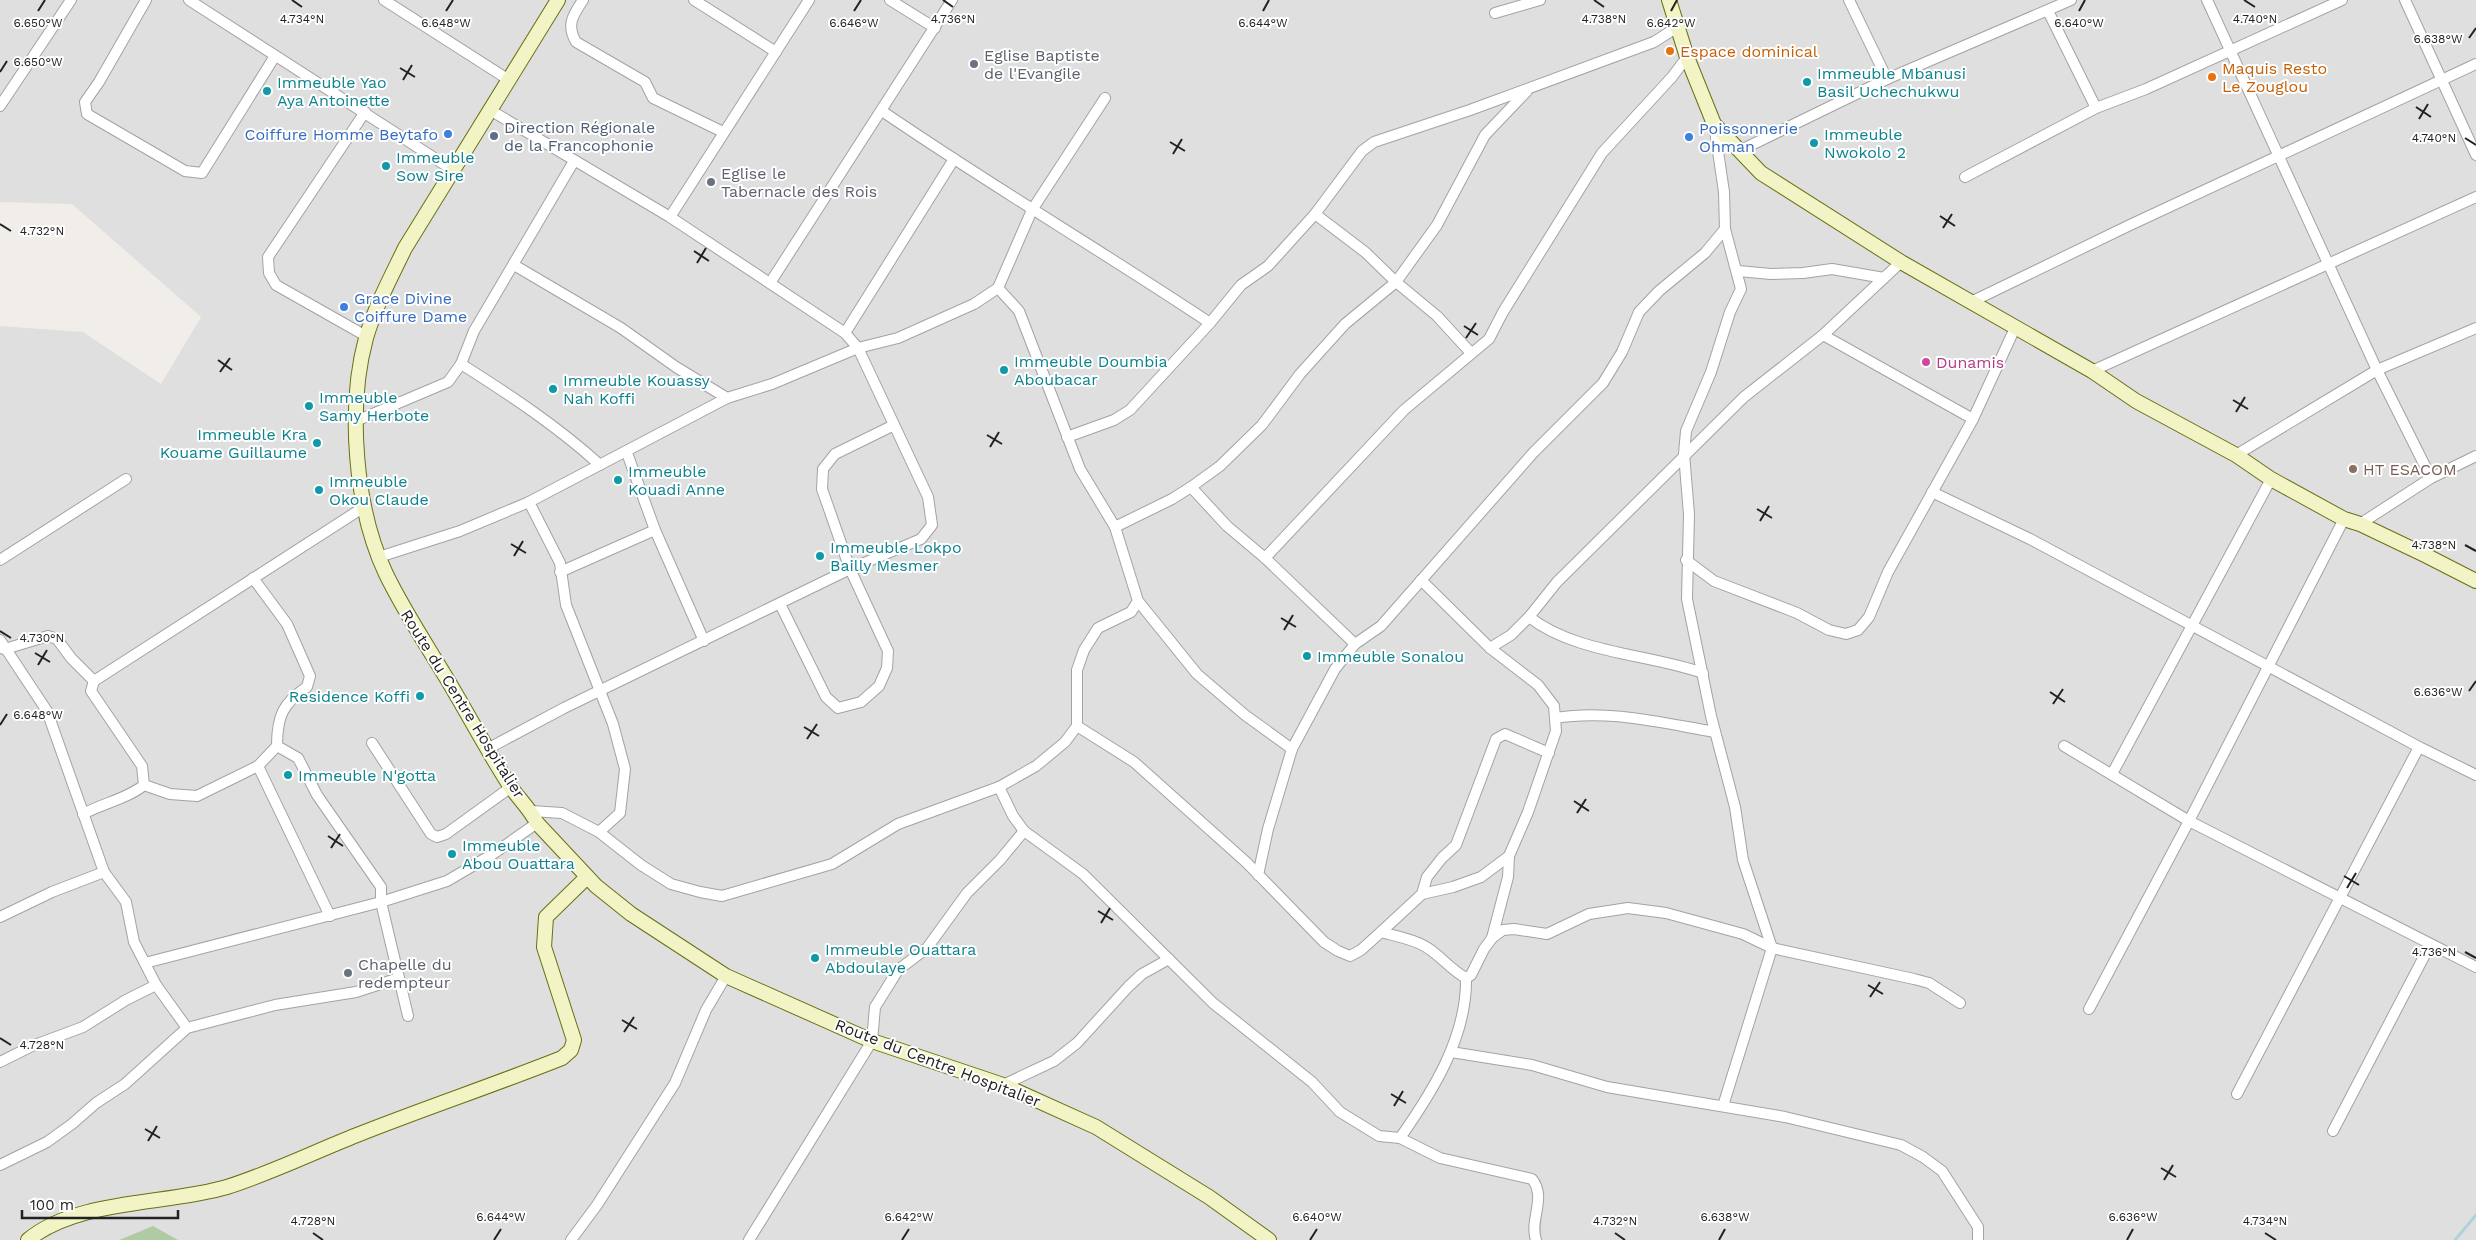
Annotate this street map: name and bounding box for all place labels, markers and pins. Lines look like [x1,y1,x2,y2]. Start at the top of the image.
place label: Espace dominical [1680,42,1818,61]
marker: Espace dominical [1664,45,1676,57]
place label: Eglise Baptiste de l'Evangile [984,46,1100,83]
marker: Eglise Baptiste de l'Evangile [968,58,980,70]
place label: Maquis Resto Le Zouglou [2222,59,2327,96]
place label: Immeuble Mbanusi Basil Uchechukwu [1817,64,1966,101]
marker: Maquis Resto Le Zouglou [2206,71,2218,83]
place label: Immeuble Yao Aya Antoinette [277,73,390,110]
marker: Immeuble Mbanusi Basil Uchechukwu [1801,76,1813,88]
marker: Immeuble Yao Aya Antoinette [261,85,273,97]
place label: Direction Régionale de la Francophonie [504,118,655,155]
place label: Poissonnerie Ohman [1699,119,1798,156]
place label: Coiffure Homme Beytafo [244,125,438,144]
place label: Immeuble Nwokolo 2 [1824,125,1906,162]
marker: Coiffure Homme Beytafo [442,128,454,140]
marker: Direction Régionale de la Francophonie [488,130,500,142]
marker: Poissonnerie Ohman [1683,131,1695,143]
marker: Immeuble Nwokolo 2 [1808,137,1820,149]
place label: Immeuble Sow Sire [396,148,474,185]
marker: Immeuble Sow Sire [380,160,392,172]
place label: Eglise le Tabernacle des Rois [721,164,877,201]
marker: Eglise le Tabernacle des Rois [705,176,717,188]
place label: Grace Divine Coiffure Dame [354,289,467,326]
marker: Grace Divine Coiffure Dame [338,301,350,313]
place label: Immeuble Doumbia Aboubacar [1014,352,1167,389]
place label: Dunamis [1936,353,2004,372]
marker: Dunamis [1920,356,1932,368]
marker: Immeuble Doumbia Aboubacar [998,364,1010,376]
place label: Immeuble Kouassy Nah Koffi [563,371,711,408]
marker: Immeuble Kouassy Nah Koffi [547,383,559,395]
place label: Immeuble Samy Herbote [319,388,429,425]
marker: Immeuble Samy Herbote [303,400,315,412]
place label: Immeuble Kra Kouame Guillaume [160,425,307,462]
marker: Immeuble Kra Kouame Guillaume [311,437,323,449]
place label: HT ESACOM [2363,460,2457,479]
place label: Immeuble Kouadi Anne [628,462,725,499]
marker: HT ESACOM [2347,463,2359,475]
place label: Immeuble Okou Claude [329,472,429,509]
marker: Immeuble Kouadi Anne [612,474,624,486]
marker: Immeuble Okou Claude [313,484,325,496]
place label: Immeuble Lokpo Bailly Mesmer [830,538,962,575]
marker: Immeuble Lokpo Bailly Mesmer [814,550,826,562]
place label: Immeuble Sonalou [1317,647,1464,666]
marker: Immeuble Sonalou [1301,650,1313,662]
place label: Residence Koffi [289,687,410,706]
marker: Residence Koffi [414,690,426,702]
place label: Immeuble N'gotta [298,766,436,785]
marker: Immeuble N'gotta [282,769,294,781]
place label: Immeuble Abou Ouattara [462,836,575,873]
marker: Immeuble Abou Ouattara [446,848,458,860]
place label: Immeuble Ouattara Abdoulaye [825,940,976,977]
marker: Immeuble Ouattara Abdoulaye [809,952,821,964]
place label: Chapelle du redempteur [358,955,452,992]
marker: Chapelle du redempteur [342,967,354,979]

